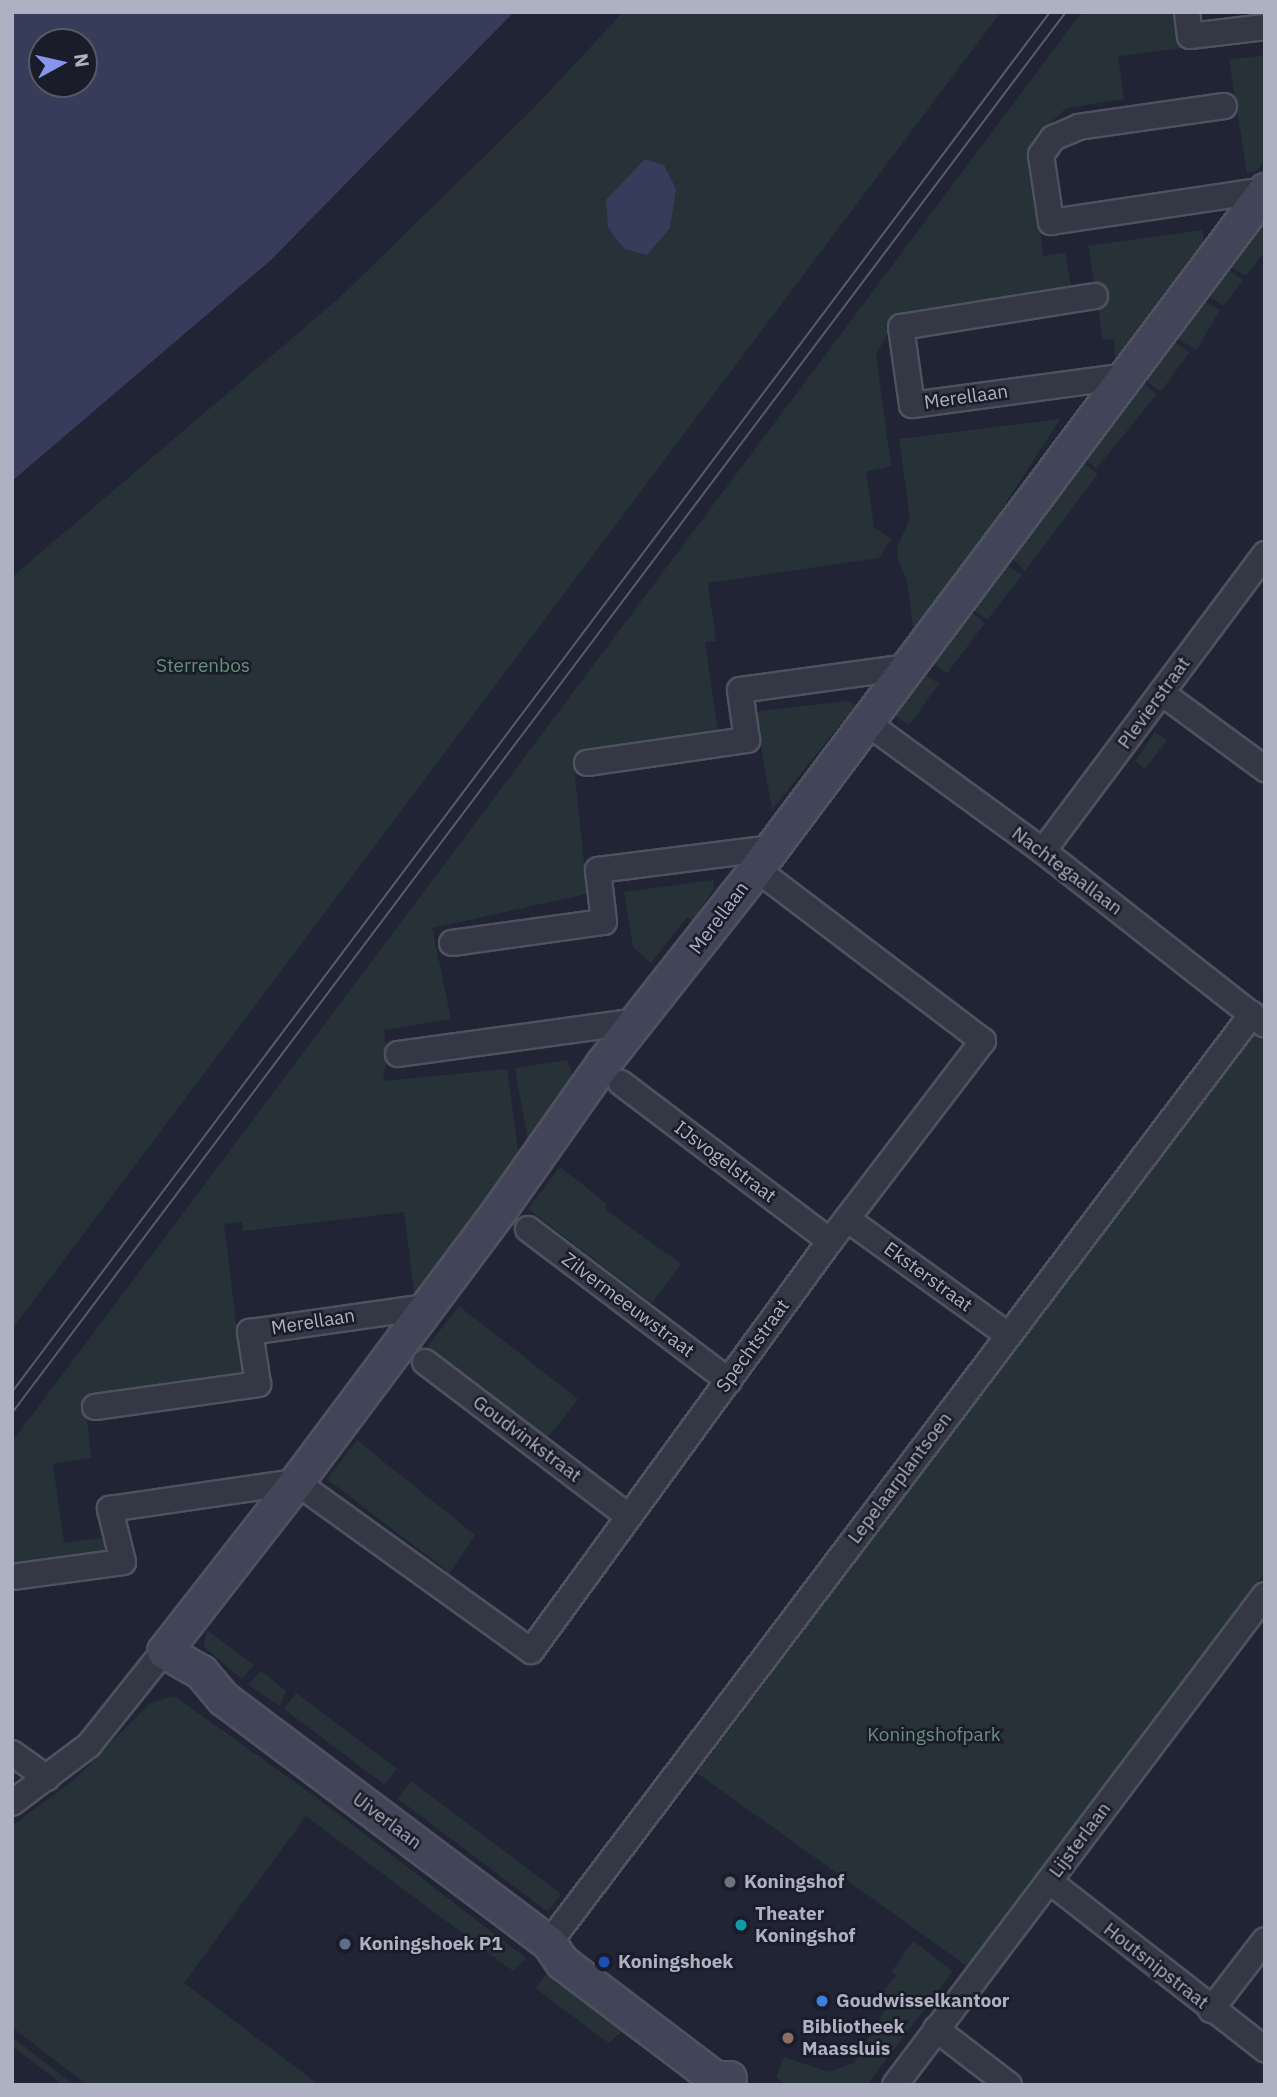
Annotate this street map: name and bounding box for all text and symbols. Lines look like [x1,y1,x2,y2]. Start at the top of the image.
north arrow [28,28,98,98]
text: N [69,52,95,69]
street label: Merellaan [923,380,1009,414]
street label: Plevierstraat [1113,653,1195,753]
park label: Sterrenbos [156,655,250,677]
street label: Nachtegaallaan [1007,822,1127,920]
street label: Merellaan [684,877,754,959]
street label: IJsvogelstraat [670,1116,780,1208]
street label: Eksterstraat [879,1237,977,1317]
street label: Zilvermeeuwstraat [557,1248,699,1362]
street label: Spechtstraat [712,1295,794,1397]
street label: Merellaan [269,1304,357,1340]
street label: Goudvinkstraat [468,1391,586,1487]
street label: Lepelaarplantsoen [843,1408,957,1548]
park label: Koningshofpark [867,1724,1001,1746]
street label: Uiverlaan [348,1788,426,1854]
street label: Lijsterlaan [1044,1798,1116,1882]
place label: Koningshof [744,1871,844,1893]
marker: Koningshof [722,1874,738,1890]
place label: Theater Koningshof [755,1903,855,1947]
marker: Theater Koningshof [733,1917,749,1933]
street label: Houtsnipstraat [1099,1918,1213,2014]
place label: Koningshoek P1 [359,1933,503,1955]
marker: Koningshoek P1 [337,1936,353,1952]
place label: Koningshoek [618,1951,733,1973]
marker: Koningshoek [596,1954,612,1970]
place label: Goudwisselkantoor [836,1990,1010,2012]
marker: Goudwisselkantoor [814,1993,830,2009]
place label: Bibliotheek Maassluis [802,2016,904,2060]
marker: Bibliotheek Maassluis [780,2030,796,2046]

